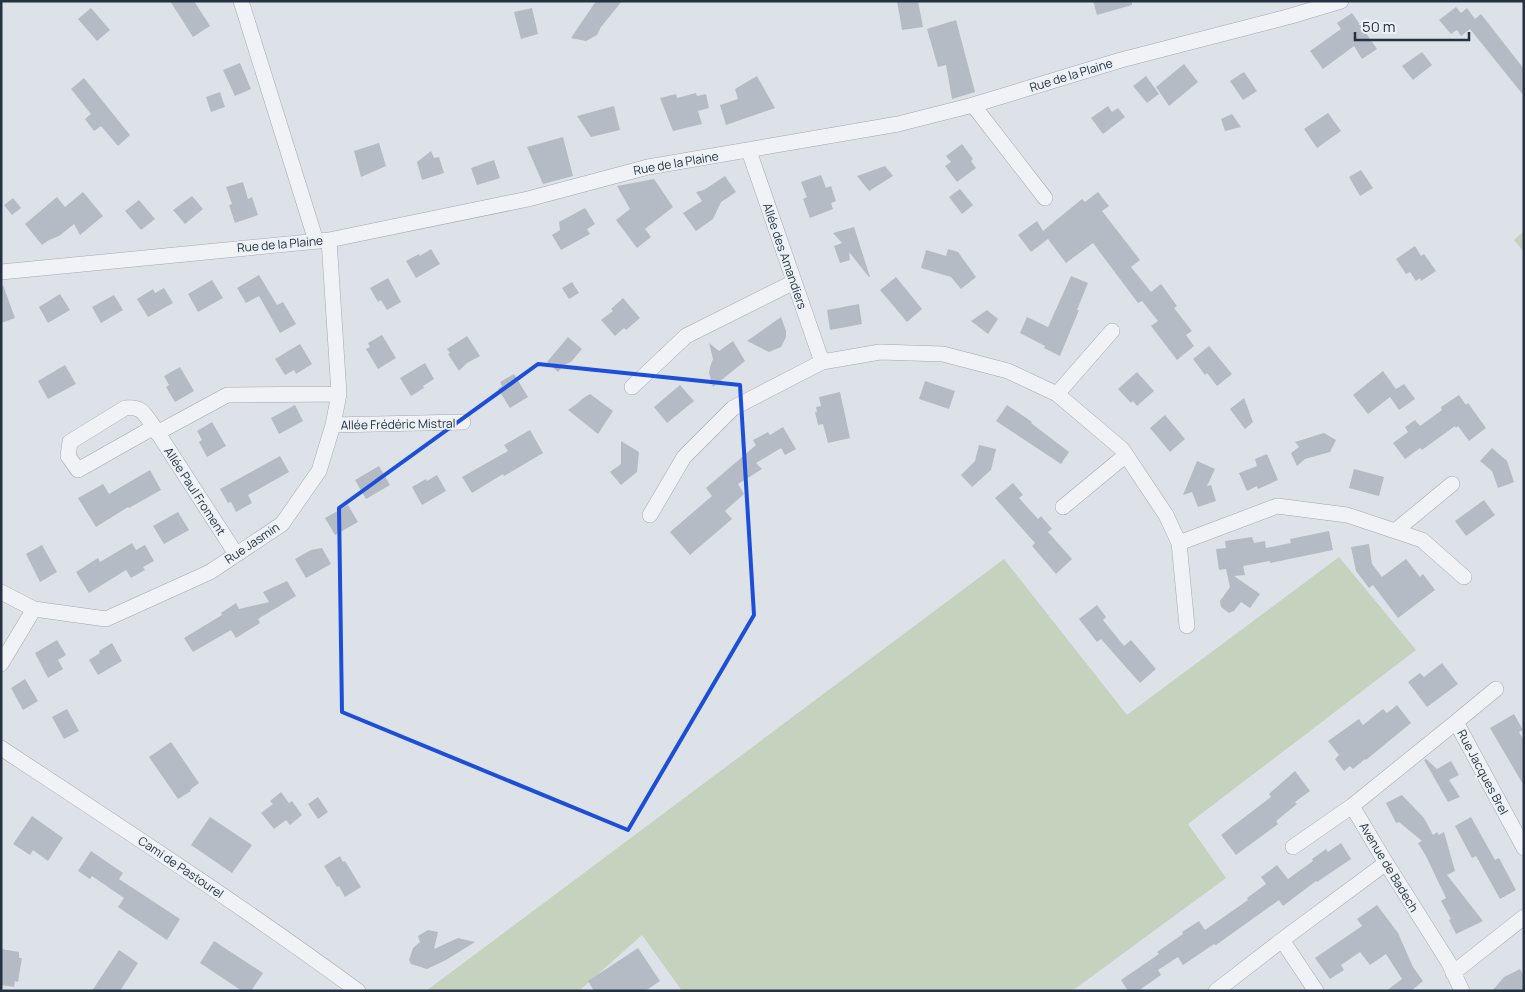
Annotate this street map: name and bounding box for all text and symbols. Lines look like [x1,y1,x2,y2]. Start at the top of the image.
scale bar [1355,10,1469,42]
text: 50 m [1362,16,1396,37]
street label: Rue de la Plaine [1027,54,1115,96]
street label: Rue de la Plaine [632,147,720,179]
street label: Allée des Amandiers [759,201,811,311]
street label: Rue de la Plaine [236,232,324,256]
street label: Allée Frédéric Mistral [340,414,456,434]
street label: Allée Paul Froment [160,444,230,538]
street label: Rue Jasmin [221,518,283,568]
street label: Rue Jacques Brel [1453,726,1513,818]
street label: Avenue de Badech [1355,819,1423,915]
street label: Cami de Pastourel [135,832,227,902]

